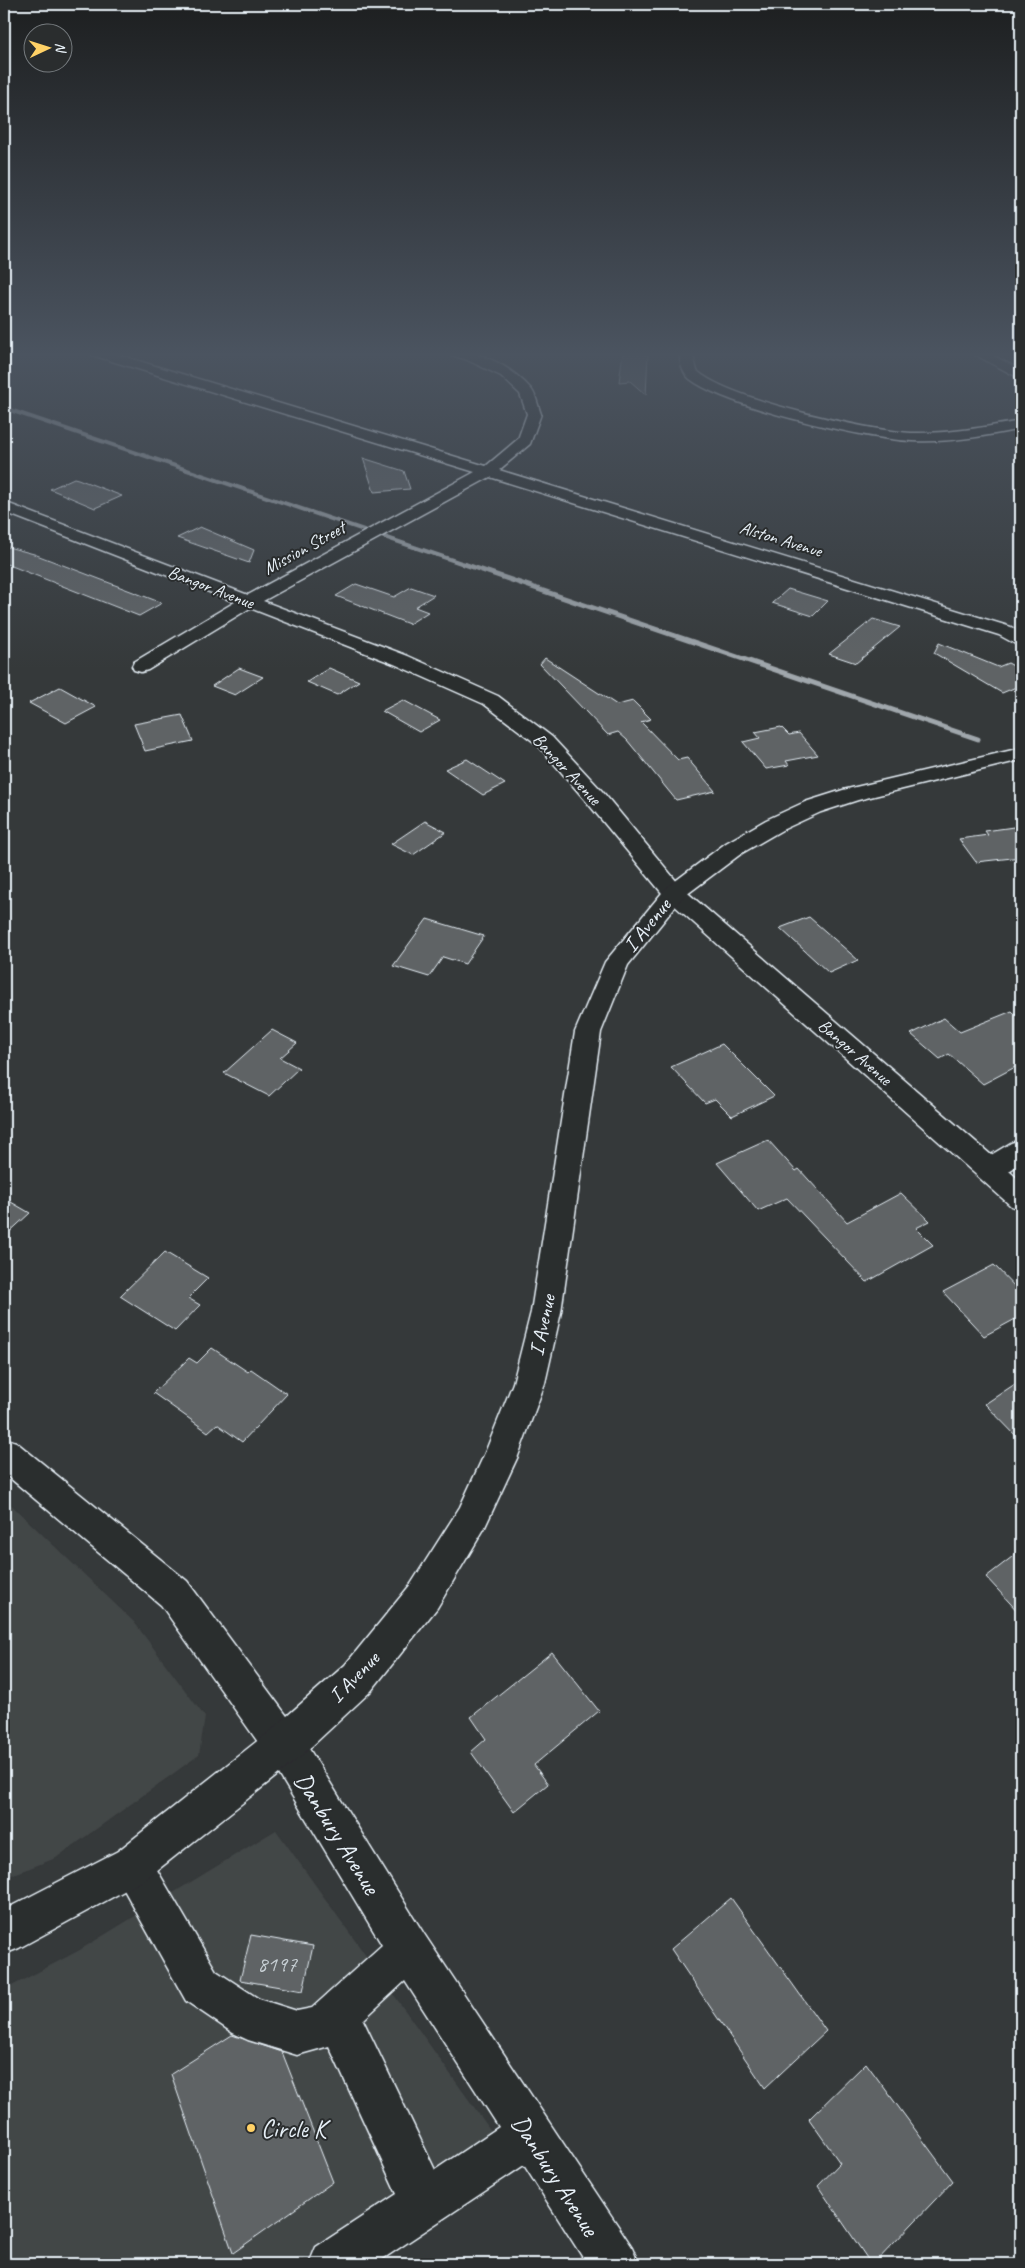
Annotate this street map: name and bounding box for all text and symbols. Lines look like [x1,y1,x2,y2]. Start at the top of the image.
north arrow [22,22,72,72]
text: N [52,42,69,54]
street label: Mission Street [259,515,351,579]
street label: Alston Avenue [737,516,826,562]
street label: Bangor Avenue [165,561,258,614]
street label: Bangor Avenue [528,728,607,810]
street label: I Avenue [617,892,677,957]
street label: Bangor Avenue [814,1014,897,1091]
street label: I Avenue [523,1291,561,1358]
street label: I Avenue [323,1645,386,1708]
street label: Danbury Avenue [287,1767,388,1902]
house number: 8197 [257,1950,298,1978]
street label: Danbury Avenue [504,2109,607,2244]
place label: Circle K [261,2113,331,2145]
marker: Circle K [245,2122,257,2134]

